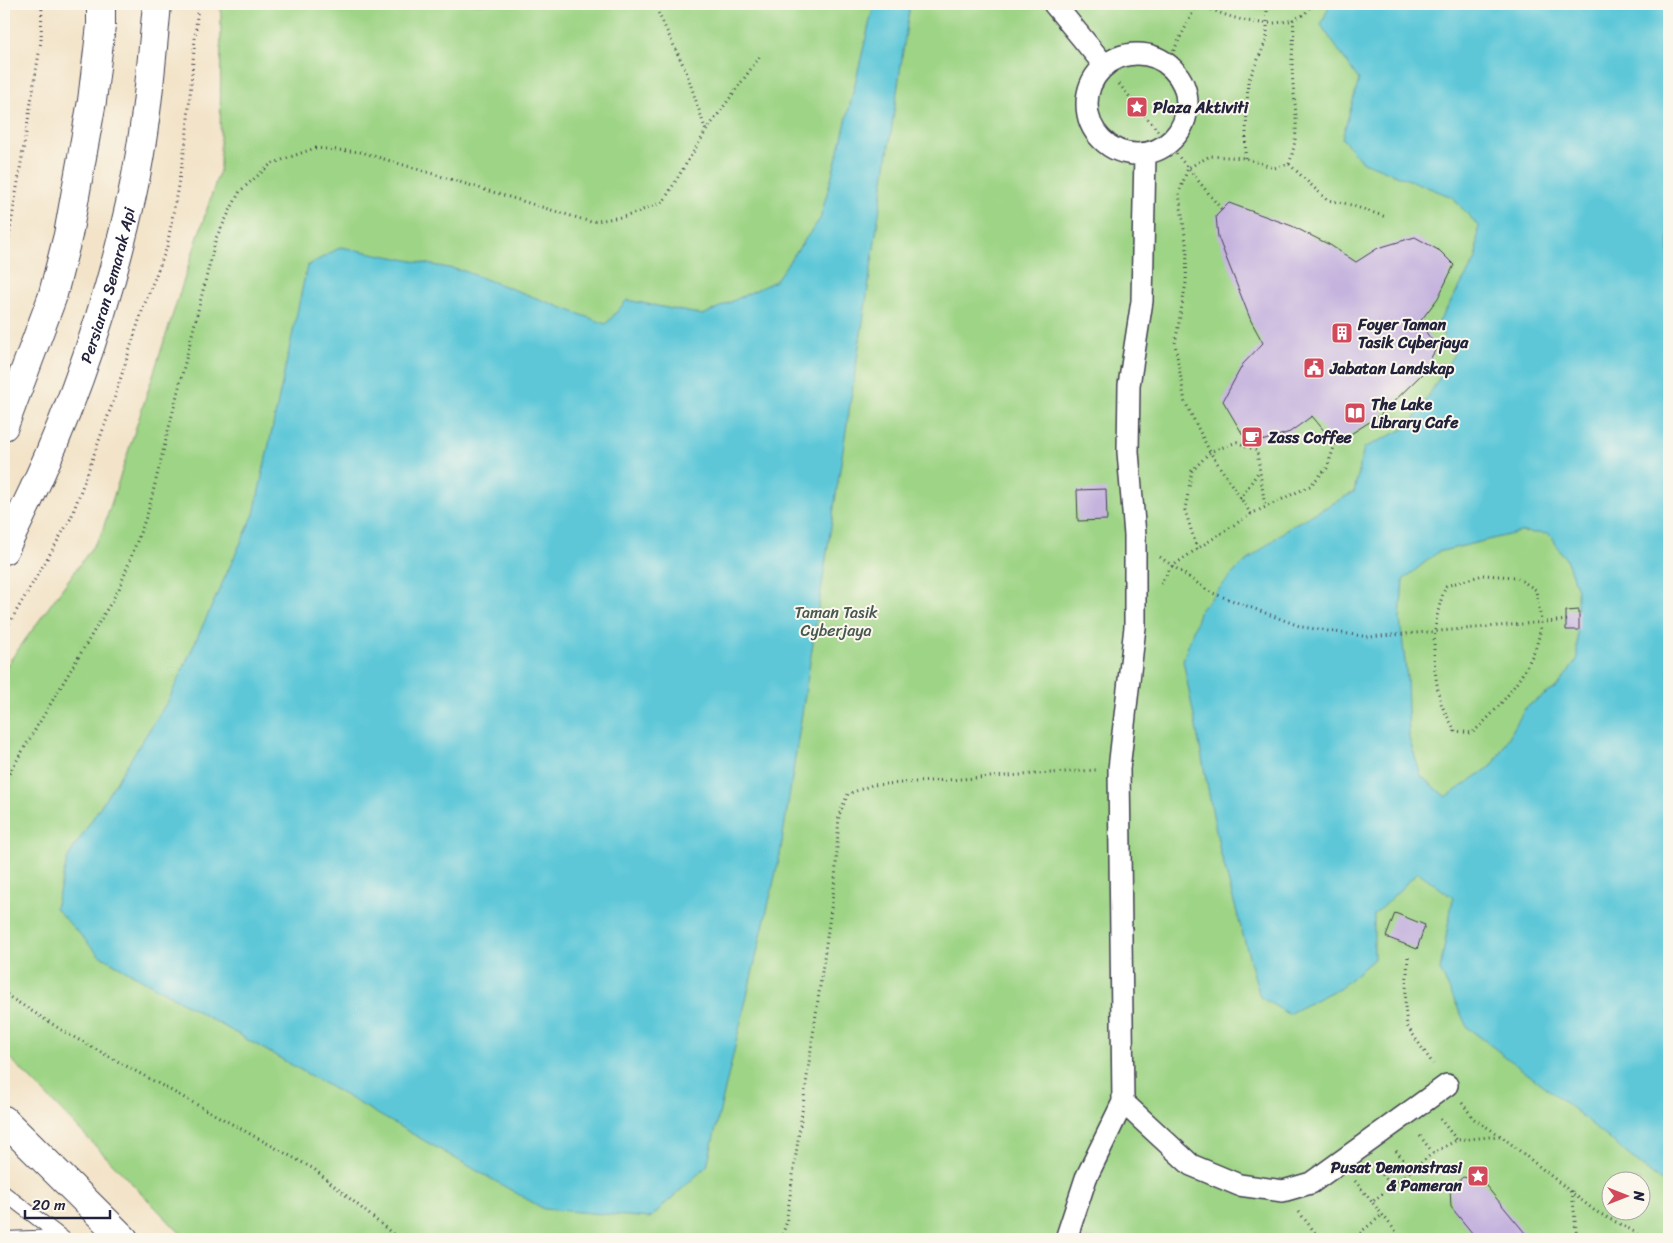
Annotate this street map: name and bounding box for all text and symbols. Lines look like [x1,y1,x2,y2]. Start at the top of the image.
place label: Plaza Aktiviti [1153,93,1250,122]
place icon: Plaza Aktiviti [1125,95,1149,119]
street label: Persiaran Semarak Api [72,204,144,367]
place label: Foyer Taman Tasik Cyberjaya [1357,310,1469,357]
building icon: Foyer Taman Tasik Cyberjaya [1330,321,1354,345]
place label: Jabatan Landskap [1329,354,1455,383]
public building icon: Jabatan Landskap [1302,356,1326,380]
place label: The Lake Library Cafe [1371,390,1459,437]
library icon: The Lake Library Cafe [1343,401,1367,425]
place label: Zass Coffee [1267,423,1353,452]
cafe icon: Zass Coffee [1240,425,1264,449]
park label: Taman Tasik Cyberjaya [794,598,878,645]
place label: Pusat Demonstrasi & Pameran [1331,1153,1463,1200]
place icon: Pusat Demonstrasi & Pameran [1466,1164,1490,1188]
north arrow [1600,1170,1650,1220]
scale bar [25,1188,110,1220]
text: N [1626,1190,1651,1201]
text: 20 m [32,1192,66,1218]

